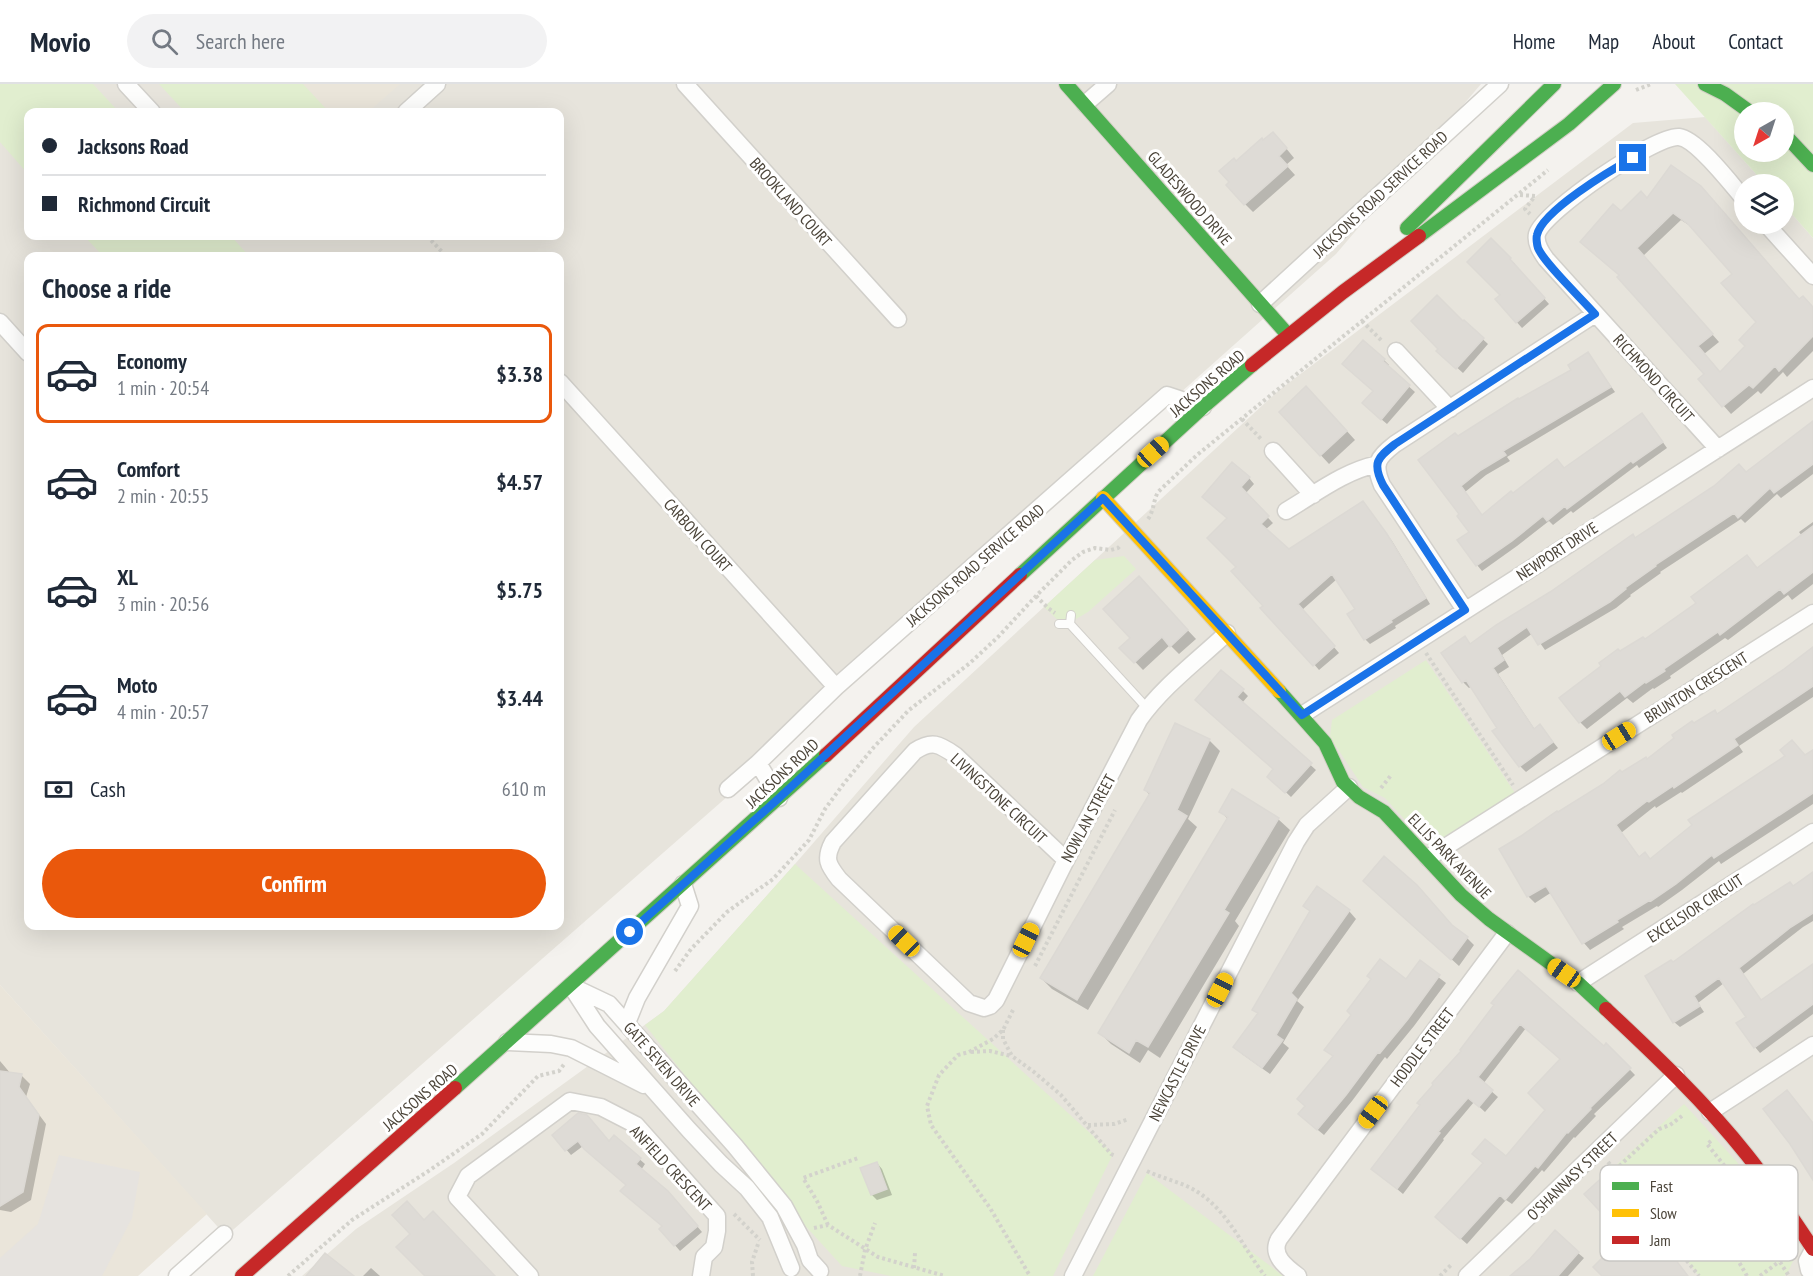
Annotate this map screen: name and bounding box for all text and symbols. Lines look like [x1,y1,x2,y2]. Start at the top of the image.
search box [127,14,547,68]
text: Movio [30,23,91,60]
icon: search [148,25,181,58]
text: Search here [196,27,285,55]
text: Home [1513,28,1555,55]
text: Map [1588,28,1619,55]
text: About [1652,28,1695,55]
text: Contact [1728,28,1783,55]
north arrow [1734,102,1794,162]
map controls [1734,102,1794,234]
street label: JACKSONS ROAD SERVICE ROAD [1308,126,1452,262]
text: Jacksons Road [78,132,189,160]
route end [1619,144,1646,171]
street label: GLADESWOOD DRIVE [1144,147,1236,249]
street label: BROOKLAND COURT [746,153,836,251]
button: layers [1734,174,1794,234]
text: Richmond Circuit [78,190,210,218]
text: Choose a ride [42,271,171,305]
street label: RICHMOND CIRCUIT [1609,330,1699,426]
street label: JACKSONS ROAD [1165,345,1248,422]
icon: car [45,347,99,401]
text: Economy [117,347,187,375]
text: $3.38 [496,360,543,388]
text: 1 min · 20:54 [117,375,209,401]
car [1134,433,1172,471]
icon: car [45,455,99,509]
text: Comfort [117,455,180,483]
text: $4.57 [496,468,543,496]
text: 2 min · 20:55 [117,483,209,509]
street label: CARBONI COURT [660,494,736,576]
street label: JACKSONS ROAD SERVICE ROAD [901,499,1048,631]
street label: NEWPORT DRIVE [1513,517,1602,585]
icon: car [45,563,99,617]
text: XL [117,563,138,591]
text: $5.75 [496,576,543,604]
text: 3 min · 20:56 [117,591,209,617]
street label: BRUNTON CRESCENT [1641,647,1751,727]
icon: car [45,671,99,725]
text: Moto [117,671,158,699]
text: $3.44 [496,684,543,712]
text: 4 min · 20:57 [117,699,209,725]
car [1599,719,1639,753]
street label: JACKSONS ROAD [741,734,823,813]
street label: LIVINGSTONE CIRCUIT [947,748,1051,848]
street label: NOWLAN STREET [1056,771,1120,865]
icon: cash [42,773,75,806]
text: Cash [90,775,126,803]
text: 610 m [502,776,546,802]
street label: ELLIS PARK AVENUE [1404,809,1496,903]
button: Confirm [42,849,546,918]
street label: EXCELSIOR CIRCUIT [1643,869,1747,947]
route start [616,918,643,945]
car [1010,920,1042,960]
car [885,922,923,960]
car [1544,955,1584,991]
car [1204,970,1236,1010]
street label: HODDLE STREET [1386,1004,1458,1090]
street label: GATE SEVEN DRIVE [620,1017,704,1111]
street label: NEWCASTLE DRIVE [1144,1021,1210,1125]
street label: JACKSONS ROAD [378,1059,461,1136]
car [1355,1092,1391,1132]
street label: ANFIELD CRESCENT [626,1121,716,1215]
street label: O'SHANNASY STREET [1522,1128,1622,1224]
legend [1600,1165,1798,1261]
text: Fast [1650,1176,1673,1196]
text: Slow [1650,1203,1677,1223]
text: Jam [1649,1230,1671,1250]

